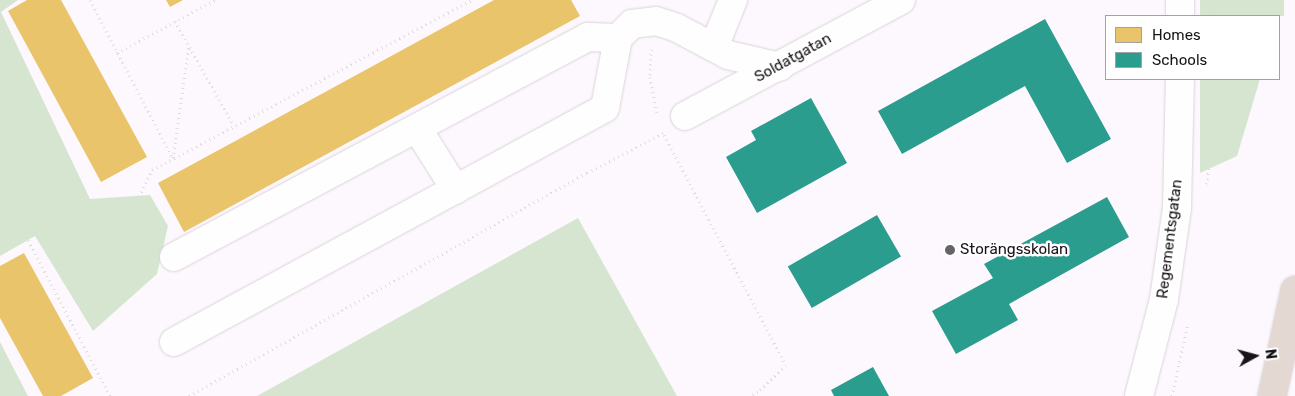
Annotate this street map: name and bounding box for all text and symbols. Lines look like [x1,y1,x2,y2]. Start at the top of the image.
legend [1105,15,1280,80]
text: Homes [1152,26,1201,44]
street label: Soldatgatan [751,30,835,86]
text: Schools [1152,51,1207,69]
street label: Regementsgatan [1154,178,1186,300]
place label: Storängsskolan [960,241,1068,259]
marker: Storängsskolan [944,244,956,256]
north arrow [1230,331,1280,381]
text: N [1261,348,1279,360]

